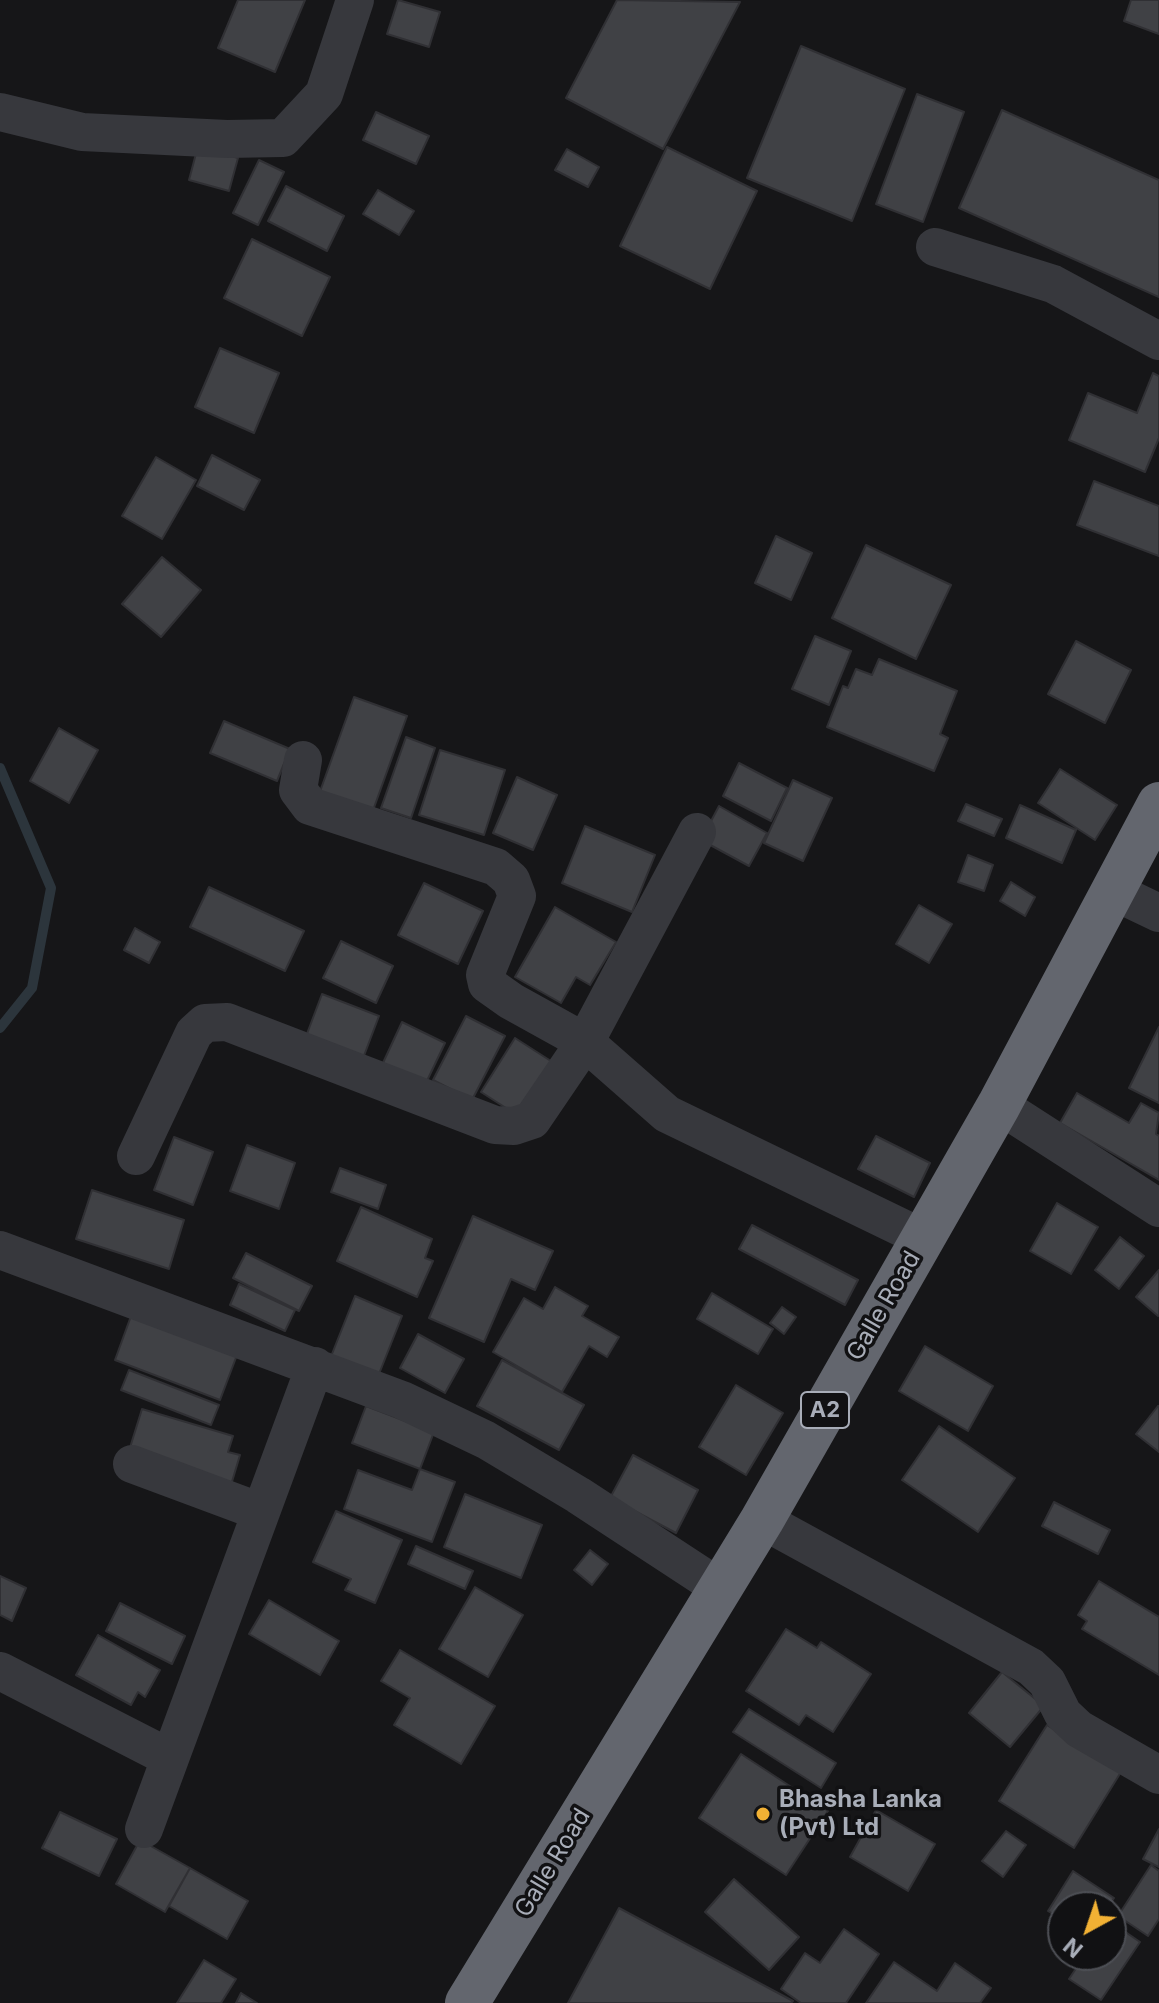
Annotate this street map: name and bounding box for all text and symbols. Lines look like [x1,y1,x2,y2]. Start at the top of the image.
street label: Galle Road [841,1246,927,1366]
road number: A2 [801,1392,849,1428]
place label: Bhasha Lanka (Pvt) Ltd [779,1786,942,1842]
street label: Galle Road [509,1803,597,1923]
marker: Bhasha Lanka (Pvt) Ltd [754,1805,772,1823]
north arrow [1047,1891,1127,1971]
text: N [1058,1933,1088,1963]

